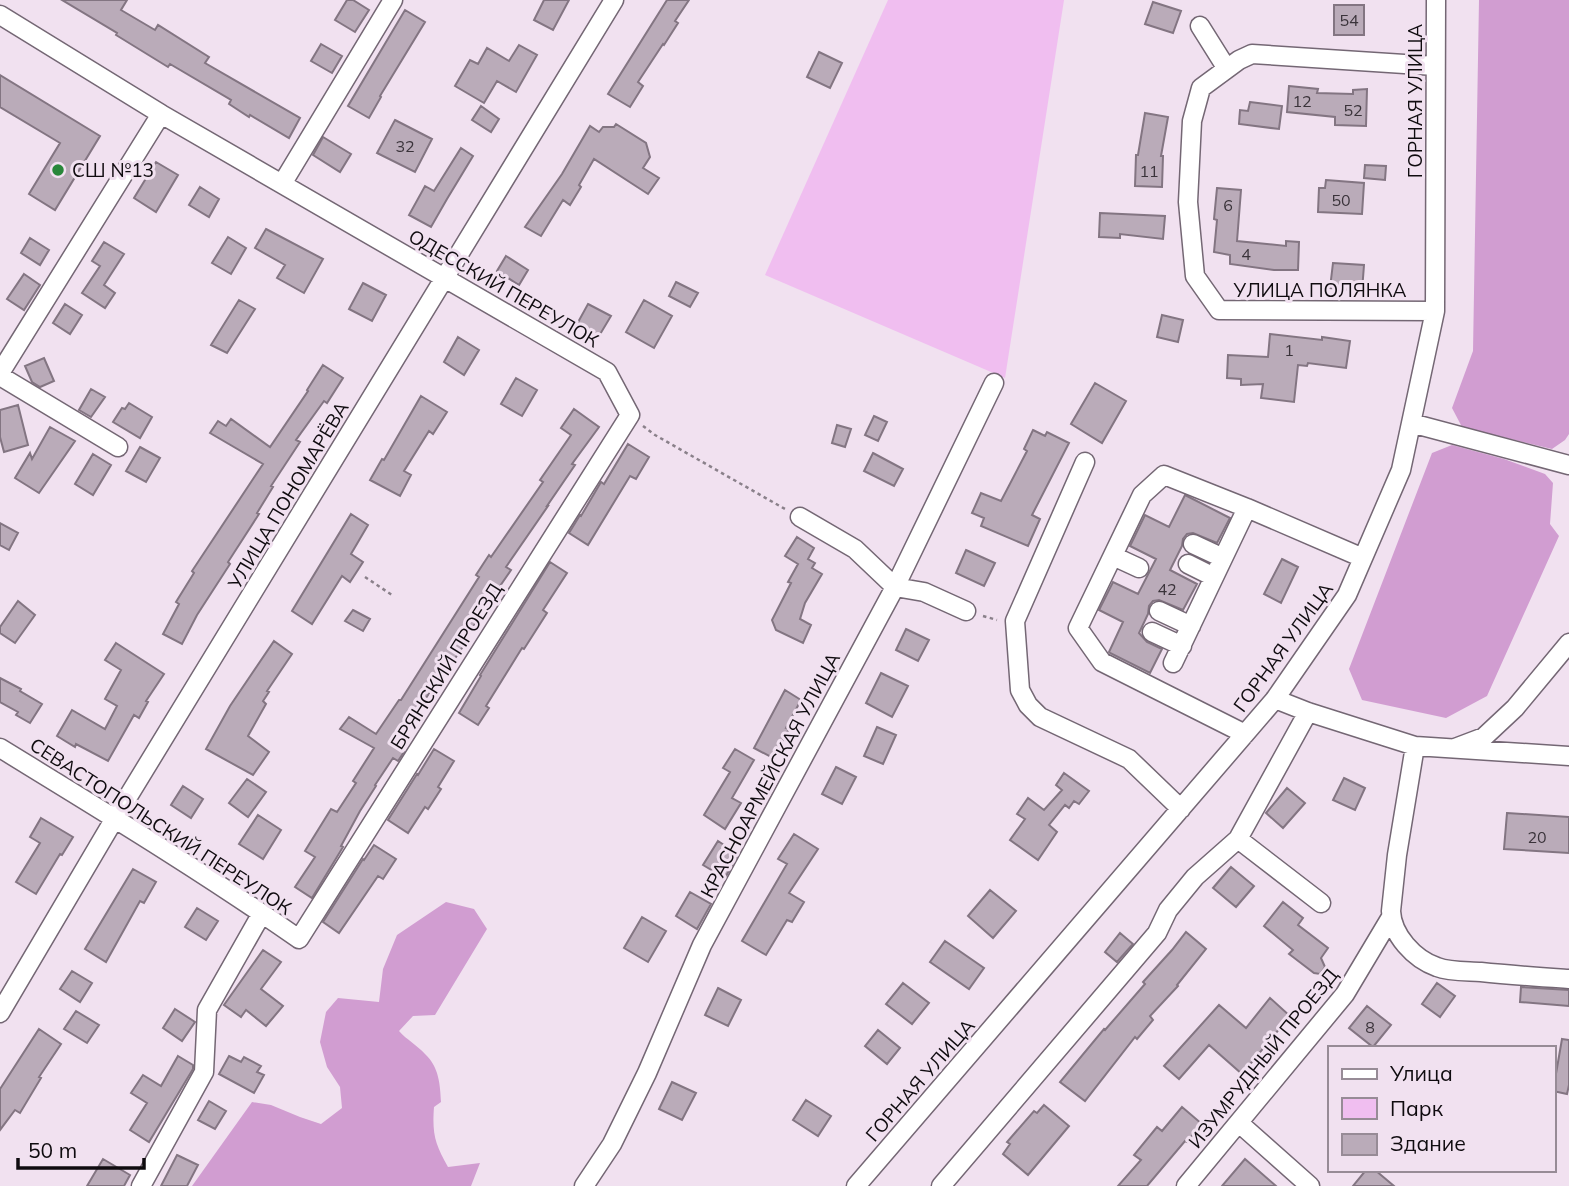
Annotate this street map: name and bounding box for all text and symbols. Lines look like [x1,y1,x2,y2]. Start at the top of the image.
house number: 54 [1339,10,1359,30]
street label: ГОРНАЯ УЛИЦА [1403,24,1427,178]
house number: 12 [1292,91,1312,111]
house number: 52 [1343,100,1363,120]
house number: 32 [395,136,415,156]
place label: СШ №13 [72,158,154,182]
house number: 11 [1139,161,1159,181]
marker: СШ №13 [50,162,66,178]
house number: 50 [1331,190,1351,210]
house number: 6 [1223,195,1233,215]
street label: ОДЕССКИЙ ПЕРЕУЛОК [405,224,604,353]
house number: 4 [1241,244,1251,264]
street label: УЛИЦА ПОЛЯНКА [1233,278,1406,302]
house number: 1 [1284,340,1294,360]
street label: УЛИЦА ПОНОМАРЁВА [222,397,354,594]
street label: ГОРНАЯ УЛИЦА [1228,577,1338,717]
street label: БРЯНСКИЙ ПРОЕЗД [385,578,507,754]
house number: 42 [1157,579,1177,599]
street label: КРАСНОАРМЕЙСКАЯ УЛИЦА [695,648,845,902]
street label: СЕВАСТОПОЛЬСКИЙ ПЕРЕУЛОК [26,732,297,920]
house number: 20 [1527,827,1547,847]
street label: ИЗУМРУДНЫЙ ПРОЕЗД [1183,963,1343,1153]
street label: ГОРНАЯ УЛИЦА [860,1014,980,1146]
house number: 8 [1365,1017,1375,1037]
legend [1328,1046,1555,1172]
text: Улица [1389,1060,1453,1086]
text: Парк [1390,1095,1444,1121]
scale bar [18,1126,144,1170]
text: Здание [1390,1130,1466,1156]
text: 50 m [28,1137,77,1163]

